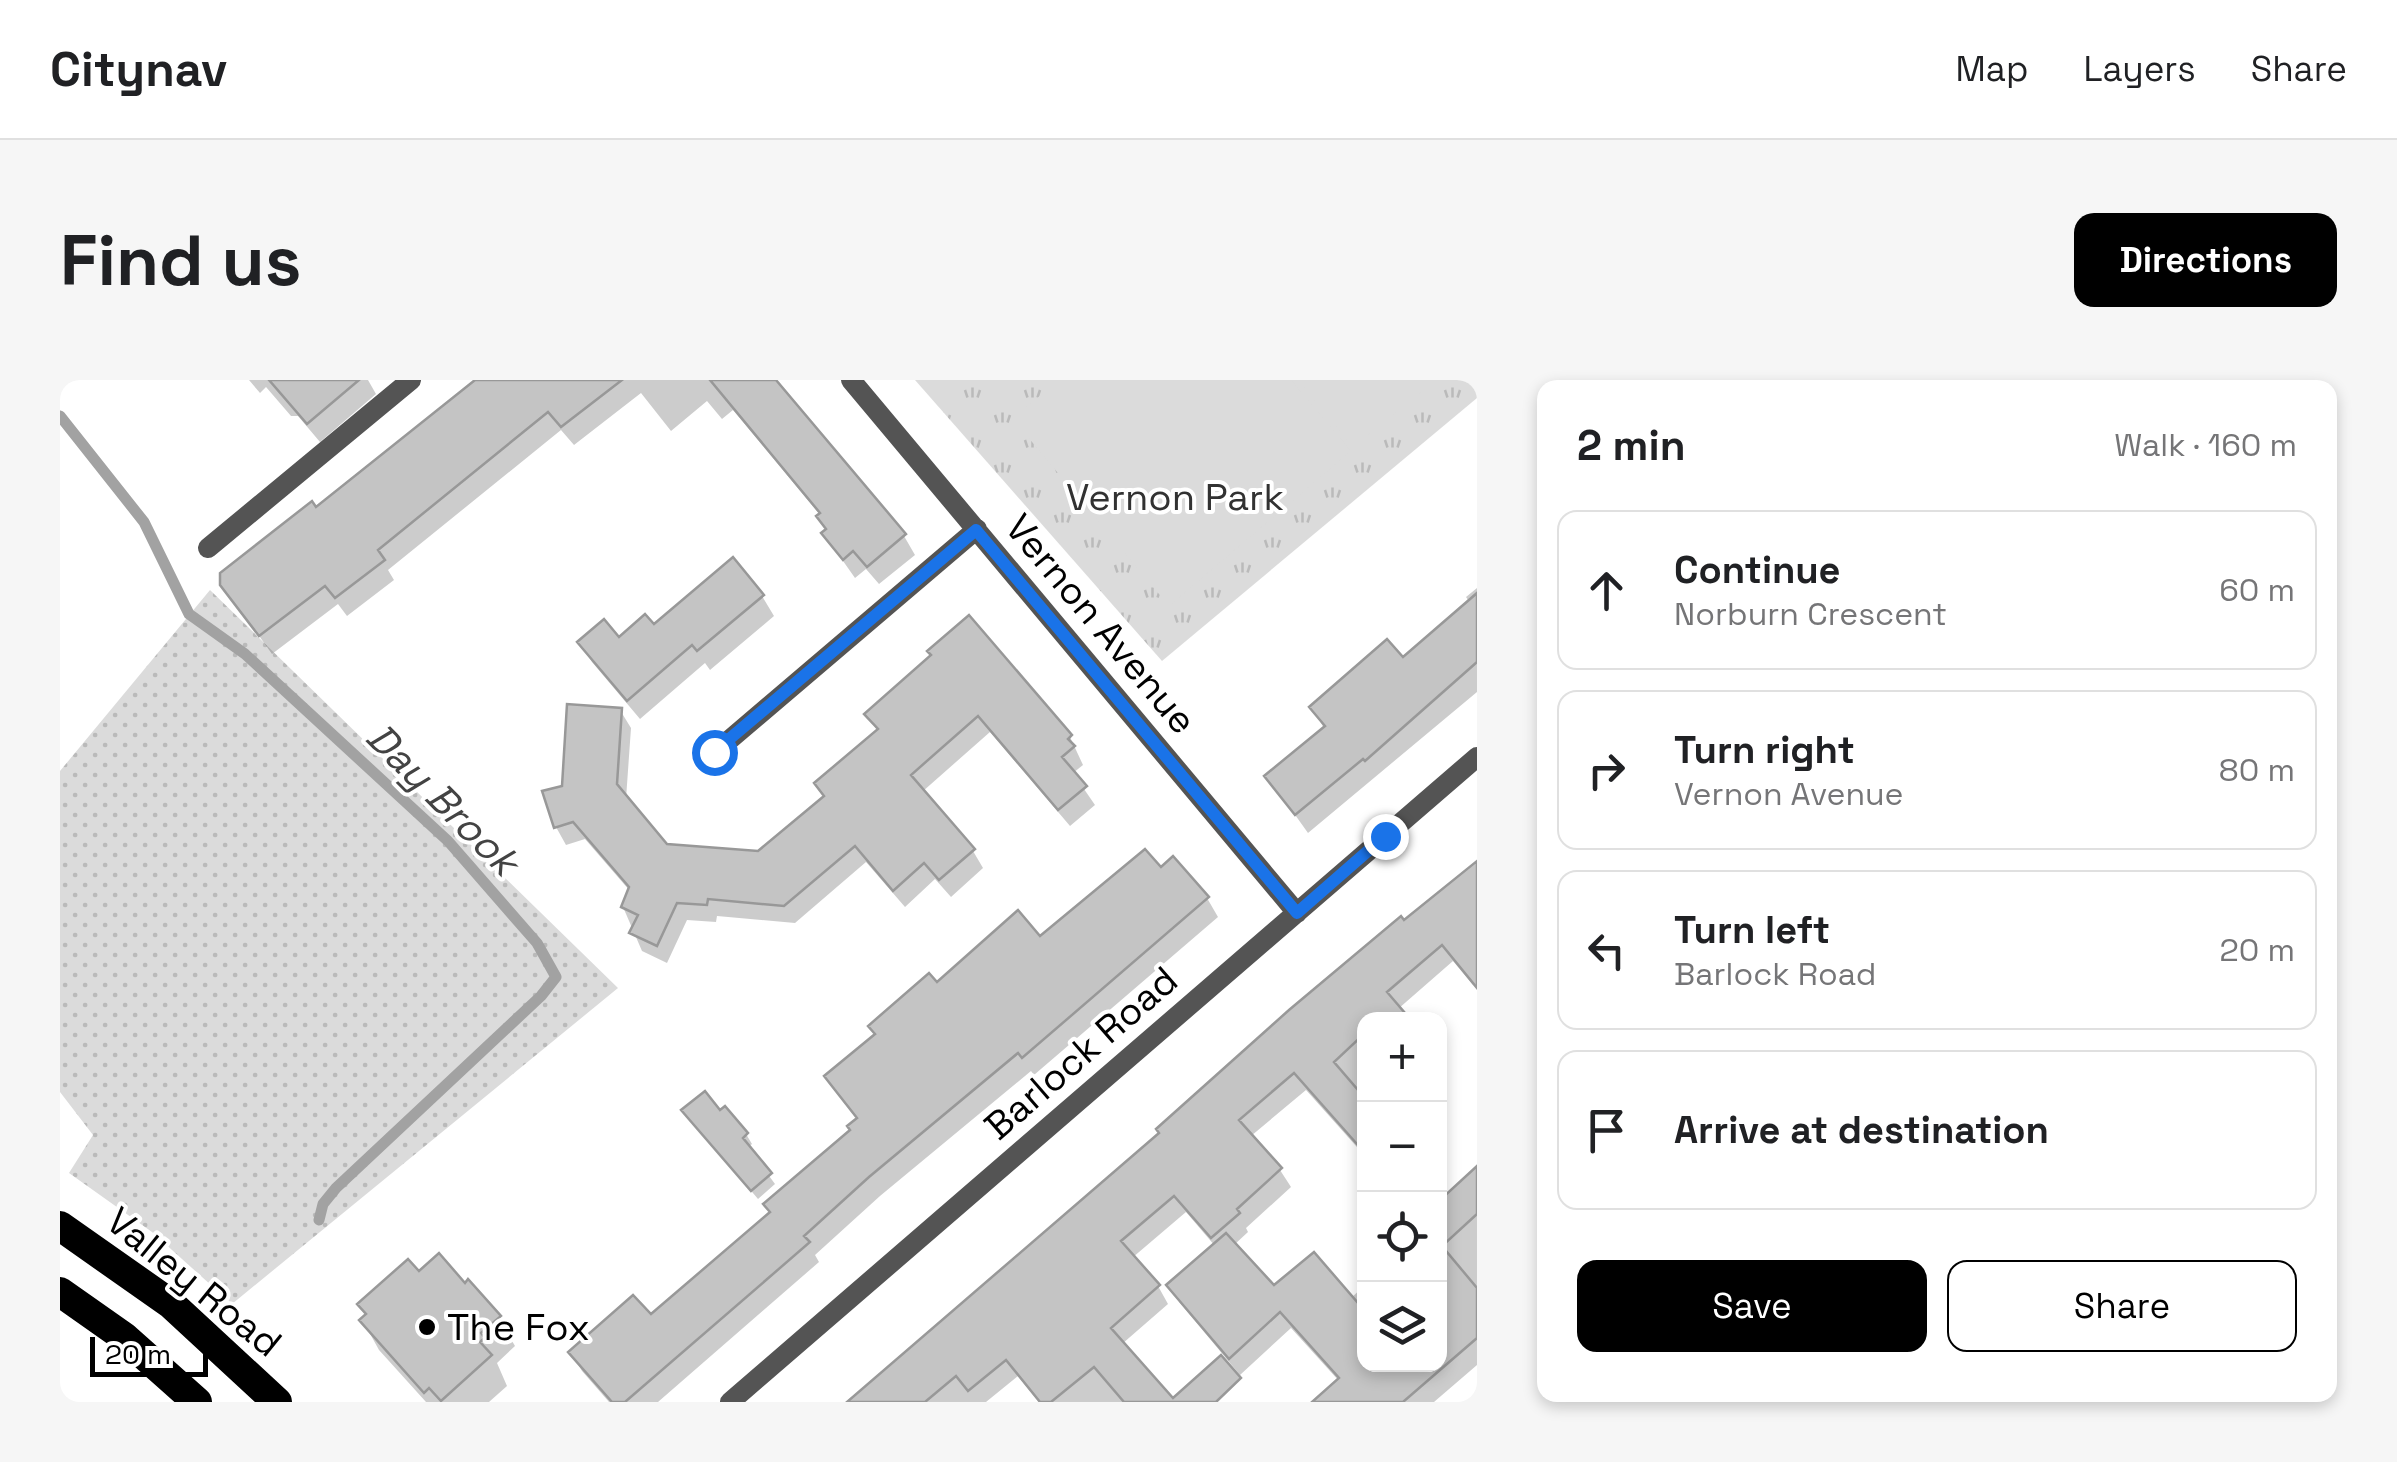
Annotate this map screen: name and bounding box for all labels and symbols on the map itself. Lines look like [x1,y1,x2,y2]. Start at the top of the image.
park label: Vernon Park [1066,473,1284,521]
street label: Vernon Avenue [995,504,1207,744]
water label: Day Brook [355,712,533,890]
route start [692,730,738,776]
route end [1363,814,1409,860]
street label: Barlock Road [975,956,1187,1150]
street label: Valley Road [97,1197,291,1367]
place label: The Fox [447,1303,590,1351]
marker: The Fox [416,1316,438,1338]
scale bar [90,1332,208,1376]

